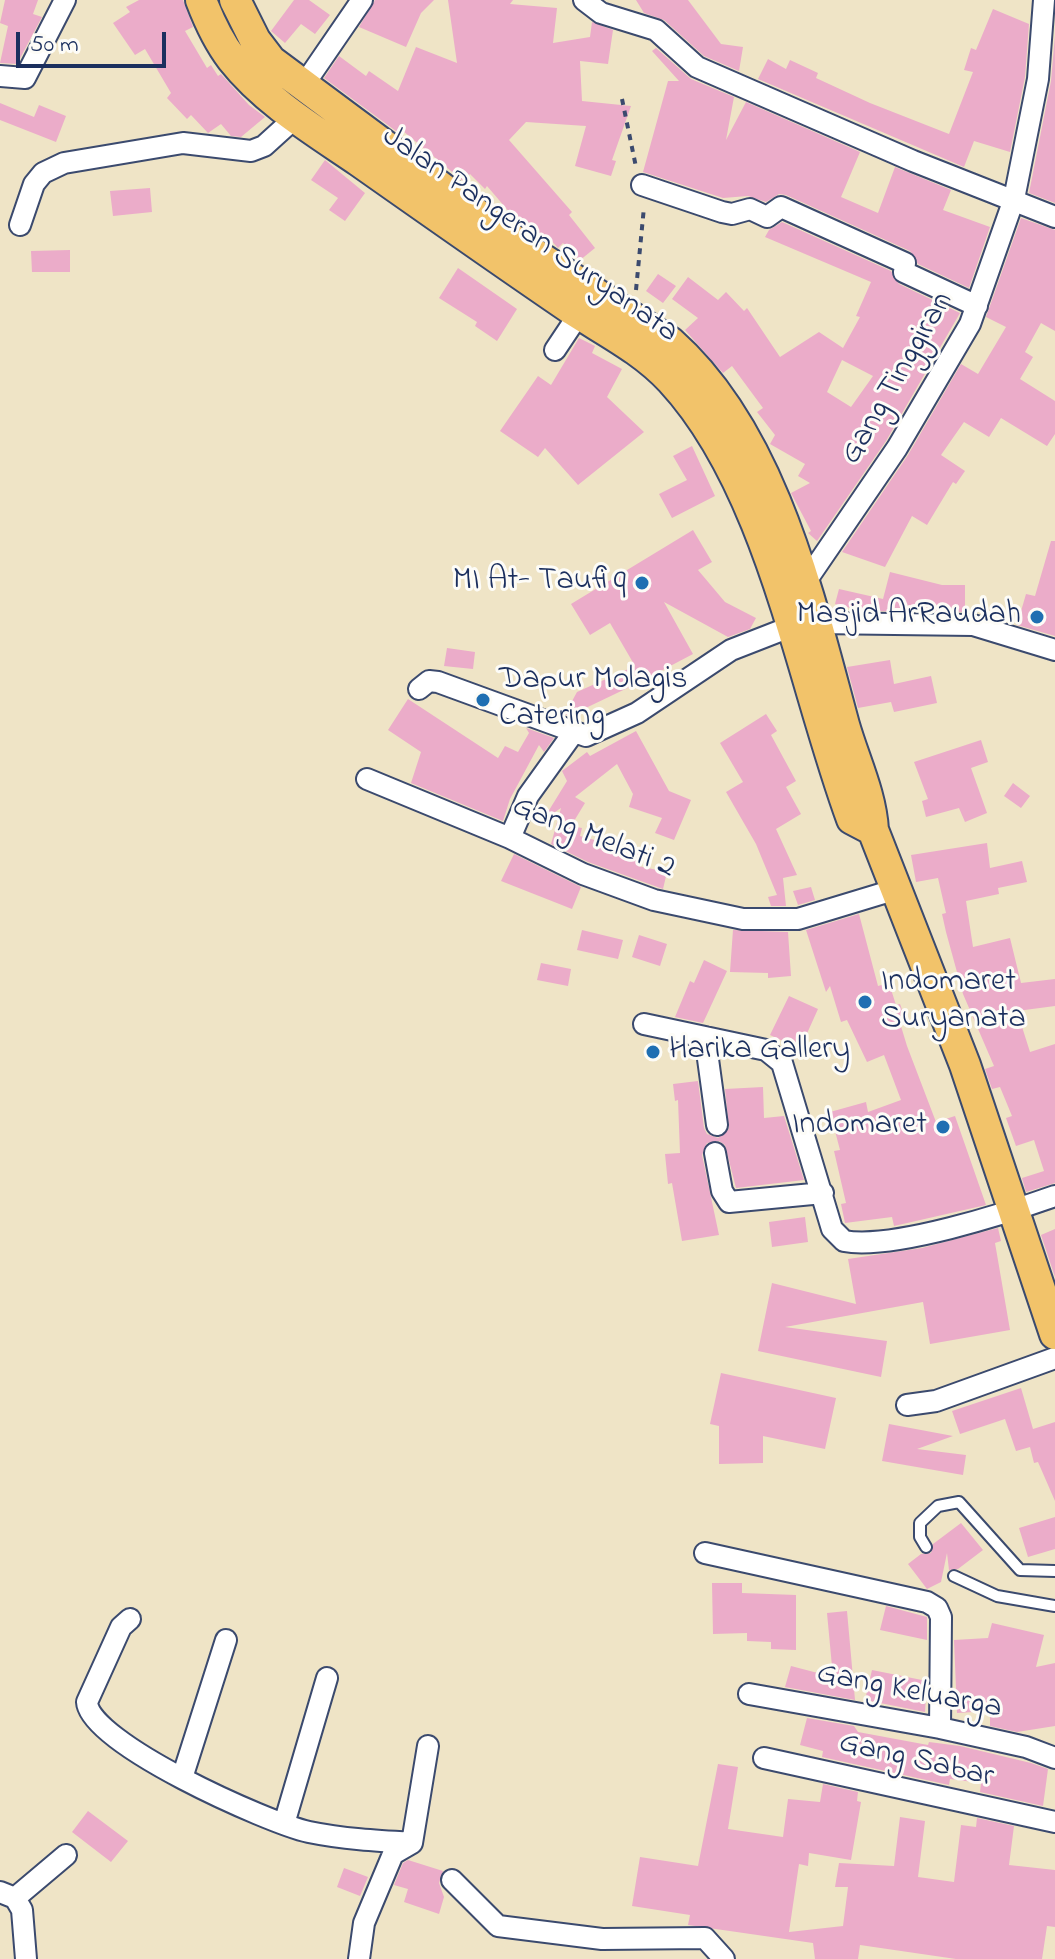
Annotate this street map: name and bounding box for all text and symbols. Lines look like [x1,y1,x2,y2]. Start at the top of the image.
scale bar [20,16,170,66]
text: 50 m [30,28,79,63]
street label: Jalan Pangeran Suryanata [373,119,685,353]
street label: Gang Tinggiran [834,286,964,472]
place label: MI At- Taufiq [453,564,626,602]
marker: MI At- Taufiq [633,574,651,592]
place label: Masjid ArRaudah [797,598,1021,636]
marker: Masjid ArRaudah [1028,608,1046,626]
place label: Dapur Molagis Catering [499,663,688,738]
marker: Dapur Molagis Catering [474,691,492,709]
street label: Gang Melati 2 [506,789,680,889]
place label: Indomaret Suryanata [881,965,1026,1040]
marker: Indomaret Suryanata [856,993,874,1011]
place label: Harika Gallery [669,1033,850,1071]
marker: Harika Gallery [644,1043,662,1061]
place label: Indomaret [792,1108,927,1146]
marker: Indomaret [934,1118,952,1136]
street label: Gang Keluarga [813,1656,1005,1730]
street label: Gang Sabar [835,1726,997,1798]

